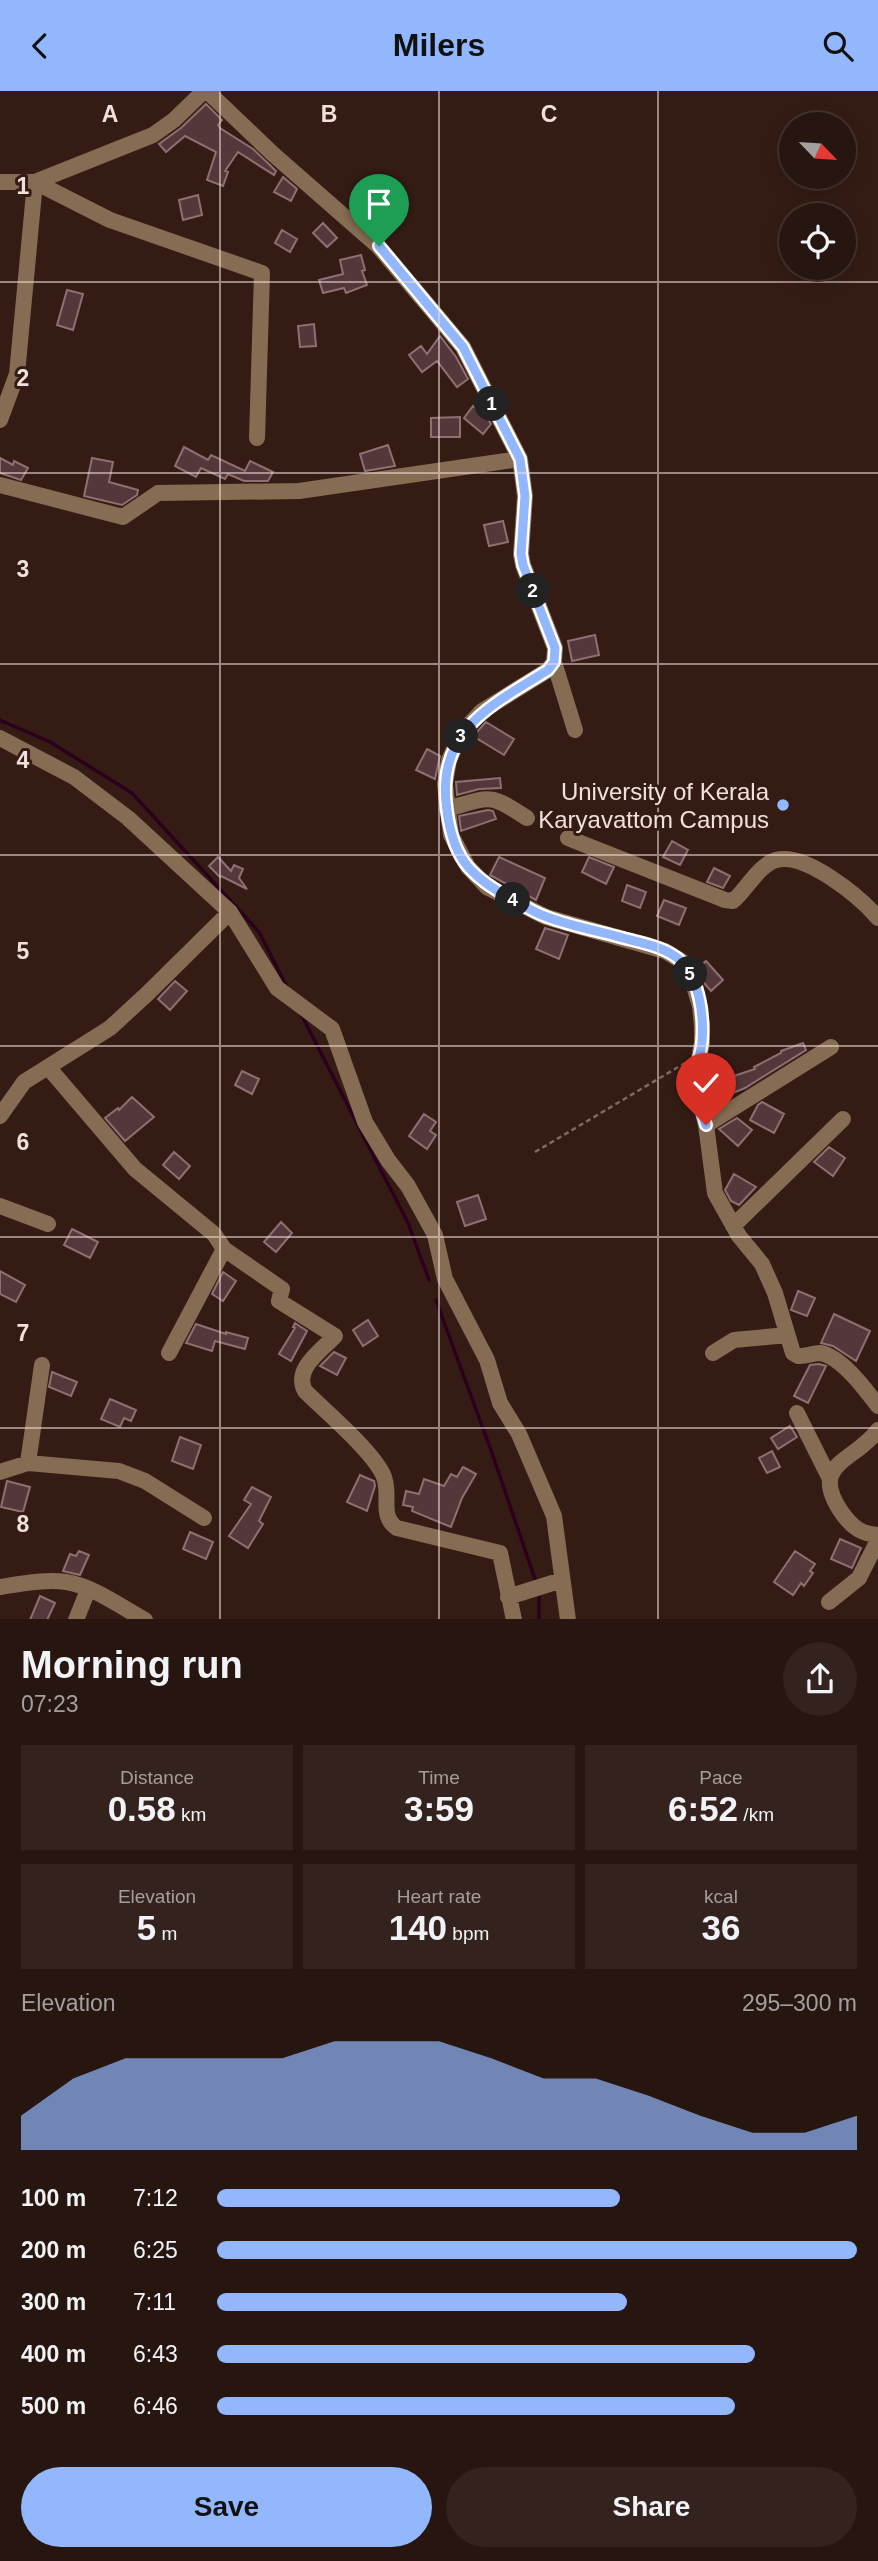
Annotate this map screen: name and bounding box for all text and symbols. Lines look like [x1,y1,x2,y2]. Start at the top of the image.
icon: back [21,27,59,65]
text: Milers [393,27,485,63]
icon: search [819,27,857,65]
text: A [102,101,118,127]
text: B [321,101,337,127]
text: C [541,101,557,127]
north arrow [779,112,856,189]
map controls [779,112,856,280]
text: 1 [17,173,30,199]
pin [349,174,409,246]
icon: arrive [360,185,398,223]
button: locate [779,203,856,280]
text: 2 [17,365,29,391]
pin: 1 [475,387,510,421]
text: 1 [486,393,497,414]
text: 3 [17,556,29,582]
pin: 2 [516,573,550,609]
text: 2 [527,580,538,601]
pin: 3 [444,719,478,753]
text: 3 [455,725,466,746]
text: 4 [17,747,30,773]
place label: University of Kerala Karyavattom Campus [538,778,770,833]
marker: University of Kerala Karyavattom Campus [775,797,791,813]
pin: 4 [496,883,530,917]
text: 4 [507,889,518,910]
text: 5 [17,938,30,964]
pin: 5 [672,957,708,991]
text: 5 [684,963,695,984]
pin [676,1053,736,1125]
icon: check [687,1064,725,1102]
text: 6 [17,1129,29,1155]
text: 7 [17,1320,29,1346]
text: 8 [17,1511,30,1537]
button: share [783,1642,857,1716]
text: Morning run [21,1644,243,1686]
text: 07:23 [21,1691,79,1717]
text: Distance [120,1767,194,1788]
text: Time [418,1767,460,1788]
text: Pace [699,1767,743,1788]
text: 0.58 [108,1789,176,1828]
text: 3:59 [404,1789,474,1828]
text: 6:52 [668,1789,738,1828]
text: km [176,1804,206,1825]
text: /km [738,1804,774,1825]
text: Elevation [118,1886,196,1907]
text: Heart rate [397,1886,481,1907]
text: kcal [704,1886,738,1907]
text: 5 [137,1908,156,1947]
text: 140 [389,1908,447,1947]
text: 36 [702,1908,740,1947]
text: m [156,1923,177,1944]
text: bpm [447,1923,489,1944]
text: Elevation [21,1990,116,2016]
text: 295–300 m [742,1990,857,2016]
text: 100 m [21,2185,86,2211]
text: 7:12 [133,2185,178,2211]
text: 200 m [21,2237,86,2263]
text: 6:25 [133,2237,178,2263]
text: 300 m [21,2289,86,2315]
text: 7:11 [133,2289,176,2315]
text: 400 m [21,2341,86,2367]
text: 6:43 [133,2341,178,2367]
text: 500 m [21,2393,86,2419]
text: 6:46 [133,2393,178,2419]
button: Save [21,2467,432,2547]
button: Share [446,2467,857,2547]

